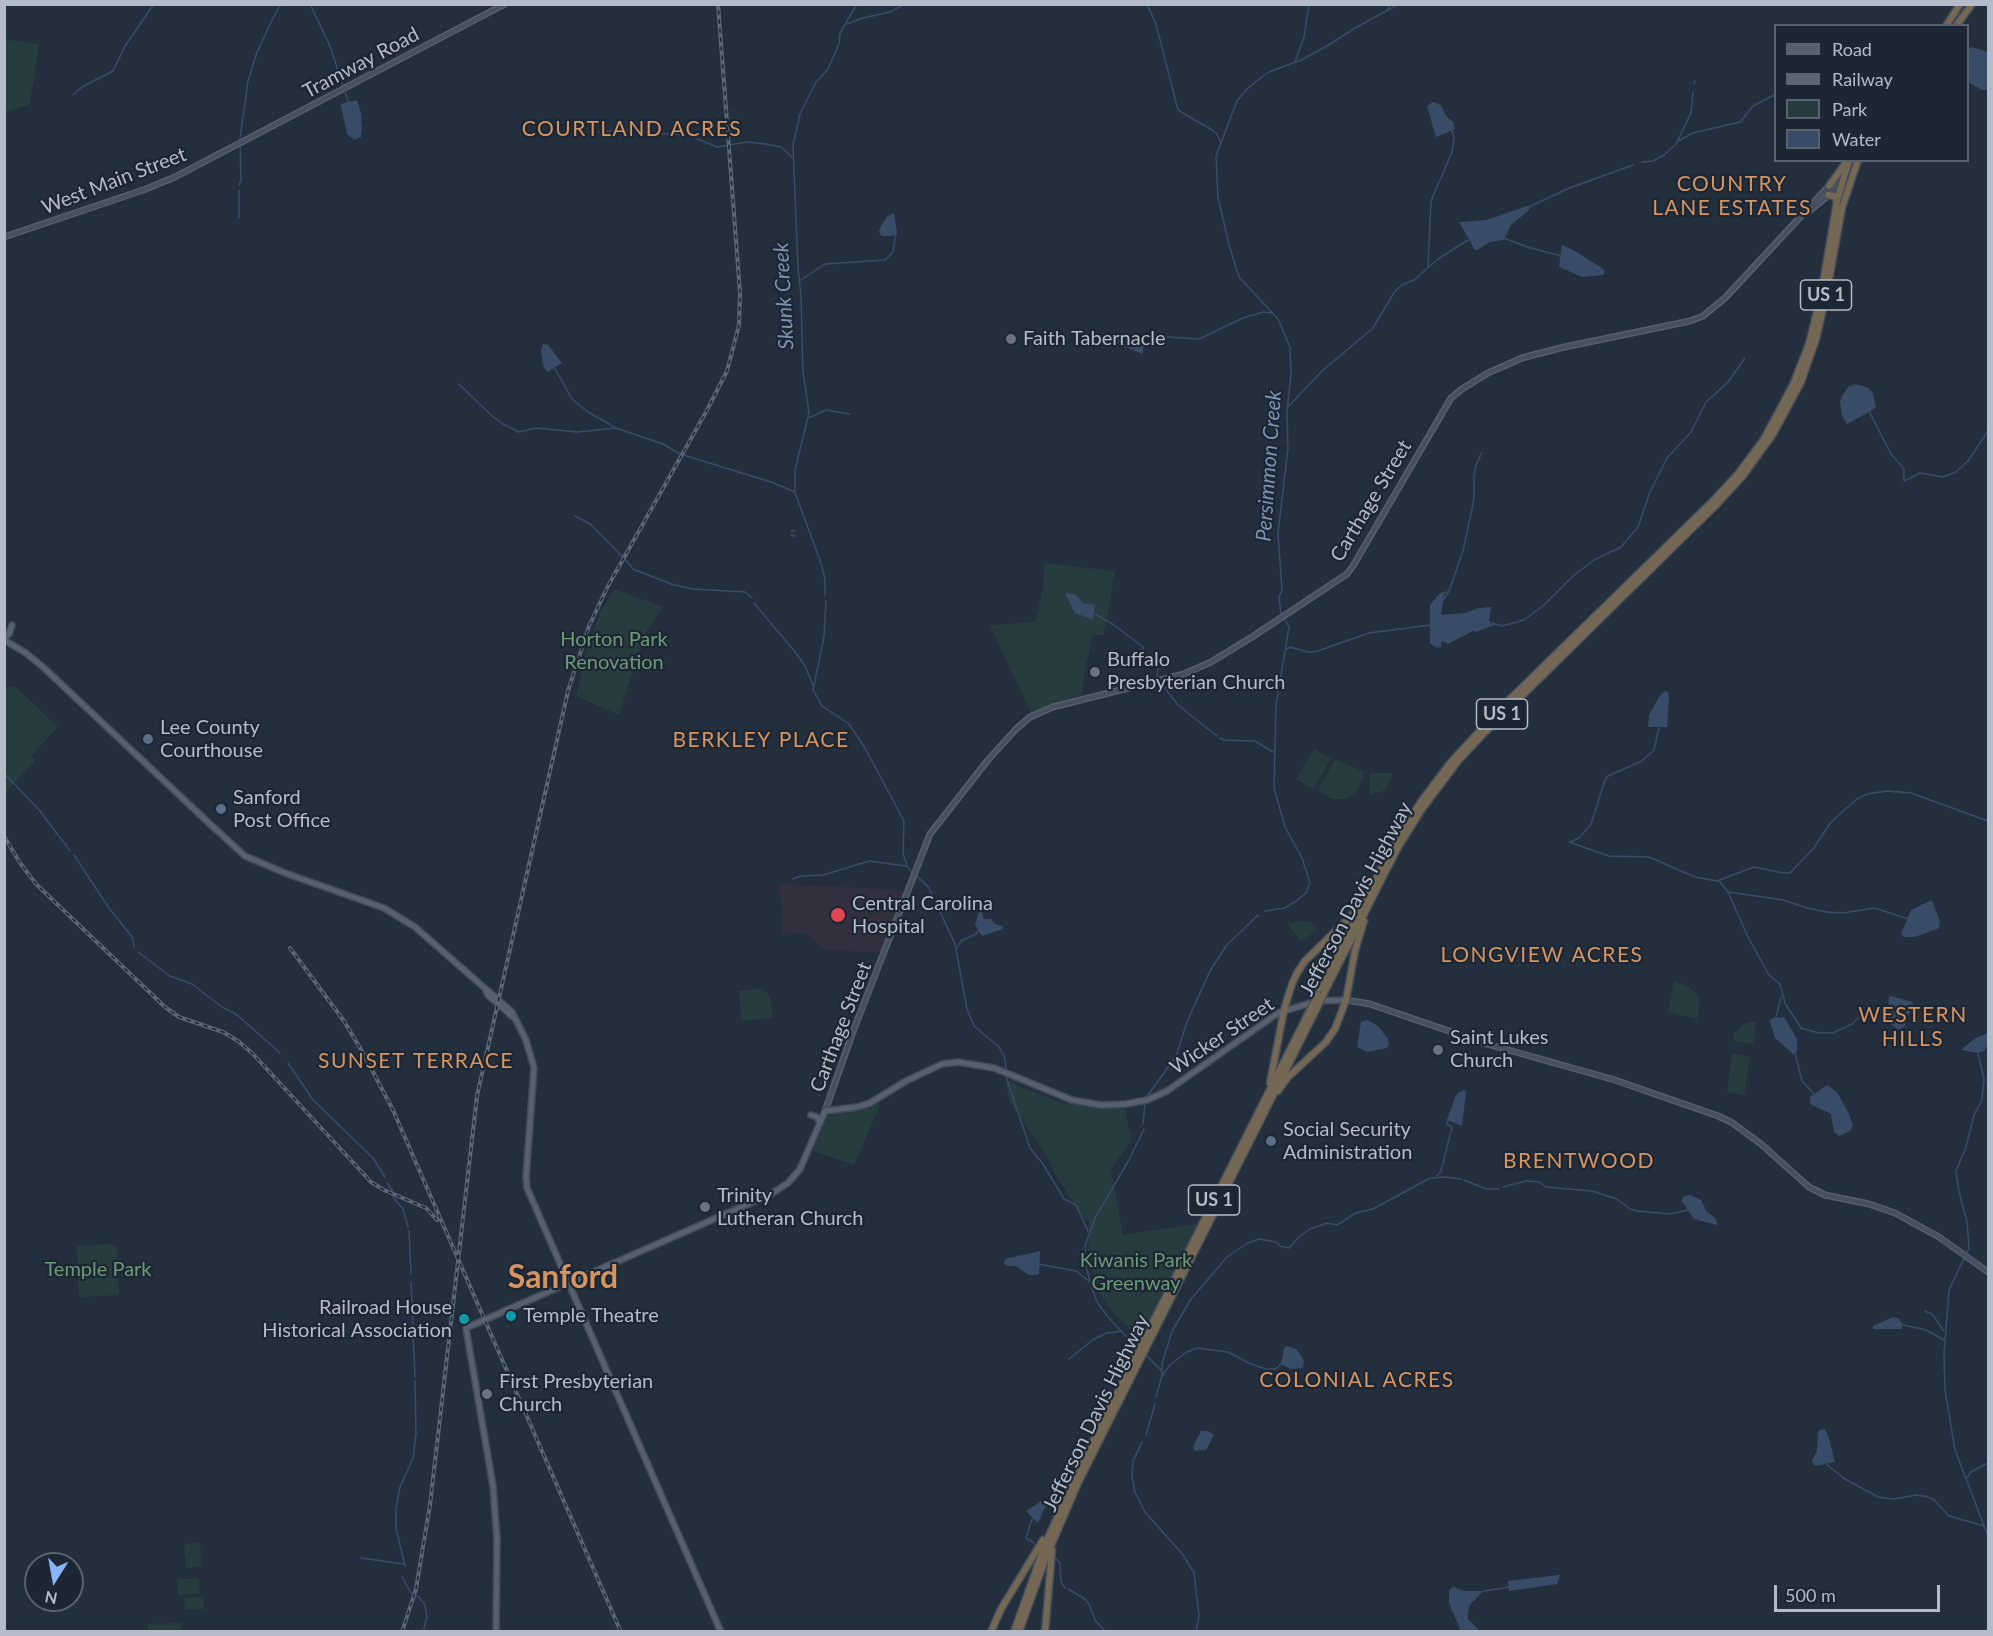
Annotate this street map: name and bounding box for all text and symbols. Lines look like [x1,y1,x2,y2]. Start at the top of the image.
street label: Tramway Road [299,22,423,104]
legend [1774,24,1969,162]
text: Road [1832,38,1872,60]
text: Railway [1832,68,1893,90]
text: Park [1832,98,1867,120]
district label: COURTLAND ACRES [522,116,742,142]
text: Water [1832,128,1881,150]
street label: West Main Street [38,142,190,220]
district label: COUNTRY LANE ESTATES [1652,171,1812,221]
water label: Skunk Creek [769,242,799,350]
road number: US 1 [1800,280,1852,310]
place label: Faith Tabernacle [1023,327,1166,351]
marker: Faith Tabernacle [1004,332,1018,346]
water label: Persimmon Creek [1251,390,1287,542]
street label: Carthage Street [1325,436,1417,566]
park label: Horton Park Renovation [560,628,668,675]
place label: Buffalo Presbyterian Church [1107,648,1285,695]
marker: Buffalo Presbyterian Church [1088,665,1102,679]
road number: US 1 [1476,699,1528,729]
place label: Lee County Courthouse [160,716,263,763]
district label: BERKLEY PLACE [672,727,850,753]
marker: Lee County Courthouse [141,732,155,746]
place label: Sanford Post Office [233,786,330,833]
street label: Jefferson Davis Highway [1295,798,1417,1000]
marker: Sanford Post Office [214,802,228,816]
place label: Central Carolina Hospital [852,892,993,939]
marker: Central Carolina Hospital [829,906,847,924]
district label: LONGVIEW ACRES [1441,942,1643,968]
street label: Carthage Street [805,959,877,1095]
street label: Wicker Street [1165,992,1279,1080]
district label: WESTERN HILLS [1858,1002,1968,1052]
place label: Saint Lukes Church [1450,1026,1548,1073]
marker: Saint Lukes Church [1431,1043,1445,1057]
district label: SUNSET TERRACE [318,1048,514,1074]
place label: Social Security Administration [1283,1118,1412,1165]
marker: Social Security Administration [1264,1134,1278,1148]
district label: BRENTWOOD [1503,1148,1655,1174]
place label: Trinity Lutheran Church [717,1184,863,1231]
road number: US 1 [1188,1185,1240,1215]
marker: Trinity Lutheran Church [698,1200,712,1214]
park label: Kiwanis Park Greenway [1080,1249,1192,1296]
park label: Temple Park [44,1258,152,1282]
district label: Sanford [508,1259,618,1297]
place label: Railroad House Historical Association [262,1296,452,1343]
place label: Temple Theatre [523,1304,659,1328]
marker: Temple Theatre [504,1309,518,1323]
street label: Jefferson Davis Highway [1038,1311,1154,1515]
marker: Railroad House Historical Association [457,1312,471,1326]
district label: COLONIAL ACRES [1259,1367,1455,1393]
place label: First Presbyterian Church [499,1370,653,1417]
marker: First Presbyterian Church [480,1387,494,1401]
north arrow [24,1552,84,1612]
scale bar [1777,1573,1944,1611]
text: 500 m [1785,1584,1836,1606]
text: N [43,1588,59,1609]

